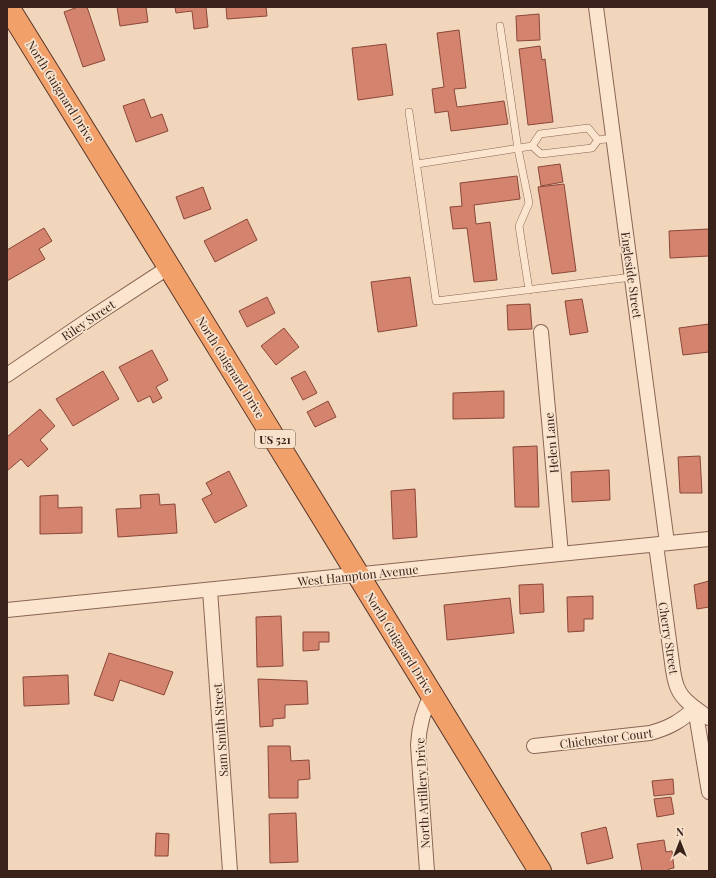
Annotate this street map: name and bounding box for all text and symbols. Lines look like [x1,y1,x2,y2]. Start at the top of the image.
street label: North Guignard Drive [23,37,99,145]
street label: Engleside Street [618,231,646,320]
street label: Riley Street [58,296,119,344]
street label: North Guignard Drive [193,313,269,421]
street label: Helen Lane [540,412,562,474]
road number: US 521 [255,430,295,448]
street label: West Hampton Avenue [296,561,419,589]
street label: North Guignard Drive [362,589,438,697]
street label: Cherry Street [655,601,683,676]
street label: Sam Smith Street [209,682,231,777]
street label: Chichestor Court [559,724,654,752]
street label: North Artillery Drive [411,737,433,849]
north arrow [660,822,700,862]
text: N [676,824,684,839]

